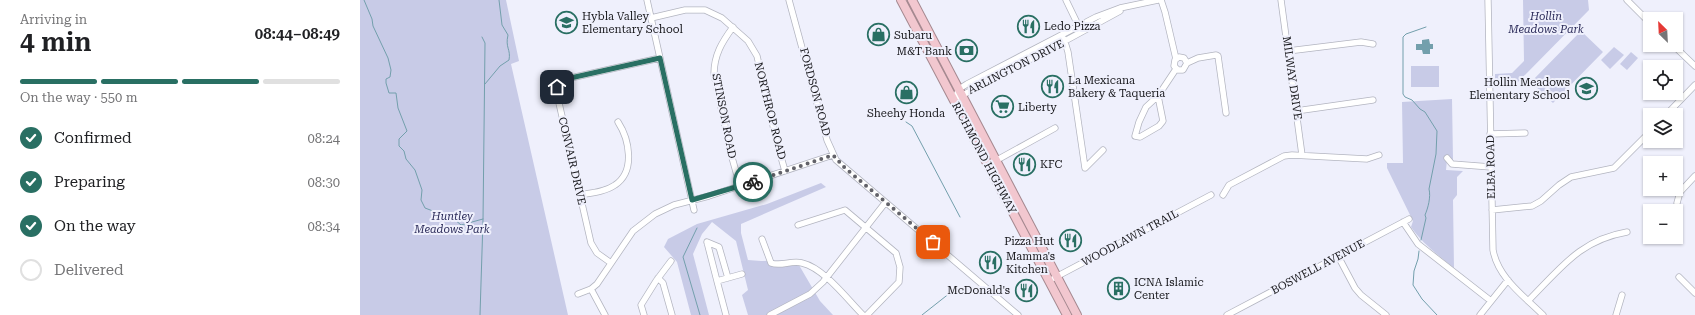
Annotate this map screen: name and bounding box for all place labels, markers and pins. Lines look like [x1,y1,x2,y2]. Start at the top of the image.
school or university icon: Hybla Valley Elementary School [554,9,580,35]
place label: Hybla Valley Elementary School [582,10,683,36]
restaurant icon: Ledo Pizza [1016,13,1042,39]
place label: Ledo Pizza [1044,20,1101,33]
shop icon: Subaru [865,22,891,48]
place label: Subaru [894,29,932,42]
bank icon: M&T Bank [954,38,980,64]
place label: M&T Bank [897,45,952,58]
pin [540,70,574,104]
restaurant icon: La Mexicana Bakery & Taqueria [1040,73,1066,99]
place label: La Mexicana Bakery & Taqueria [1068,74,1165,100]
school or university icon: Hollin Meadows Elementary School [1573,75,1599,101]
place label: Hollin Meadows Elementary School [1469,76,1571,102]
shop icon: Sheehy Honda [893,80,919,106]
supermarket icon: Liberty [990,94,1016,120]
place label: Liberty [1018,101,1057,114]
place label: Sheehy Honda [867,107,945,120]
restaurant icon: KFC [1012,151,1038,177]
place label: KFC [1040,158,1063,171]
pin [916,225,950,259]
restaurant icon: Pizza Hut [1057,228,1083,254]
place label: Pizza Hut [1004,235,1054,248]
restaurant icon: Mamma's Kitchen [978,249,1004,275]
place label: Mamma's Kitchen [1006,250,1055,276]
building icon: ICNA Islamic Center [1105,275,1131,301]
place label: ICNA Islamic Center [1134,276,1204,302]
restaurant icon: McDonald's [1013,277,1039,303]
place label: McDonald's [947,284,1010,297]

